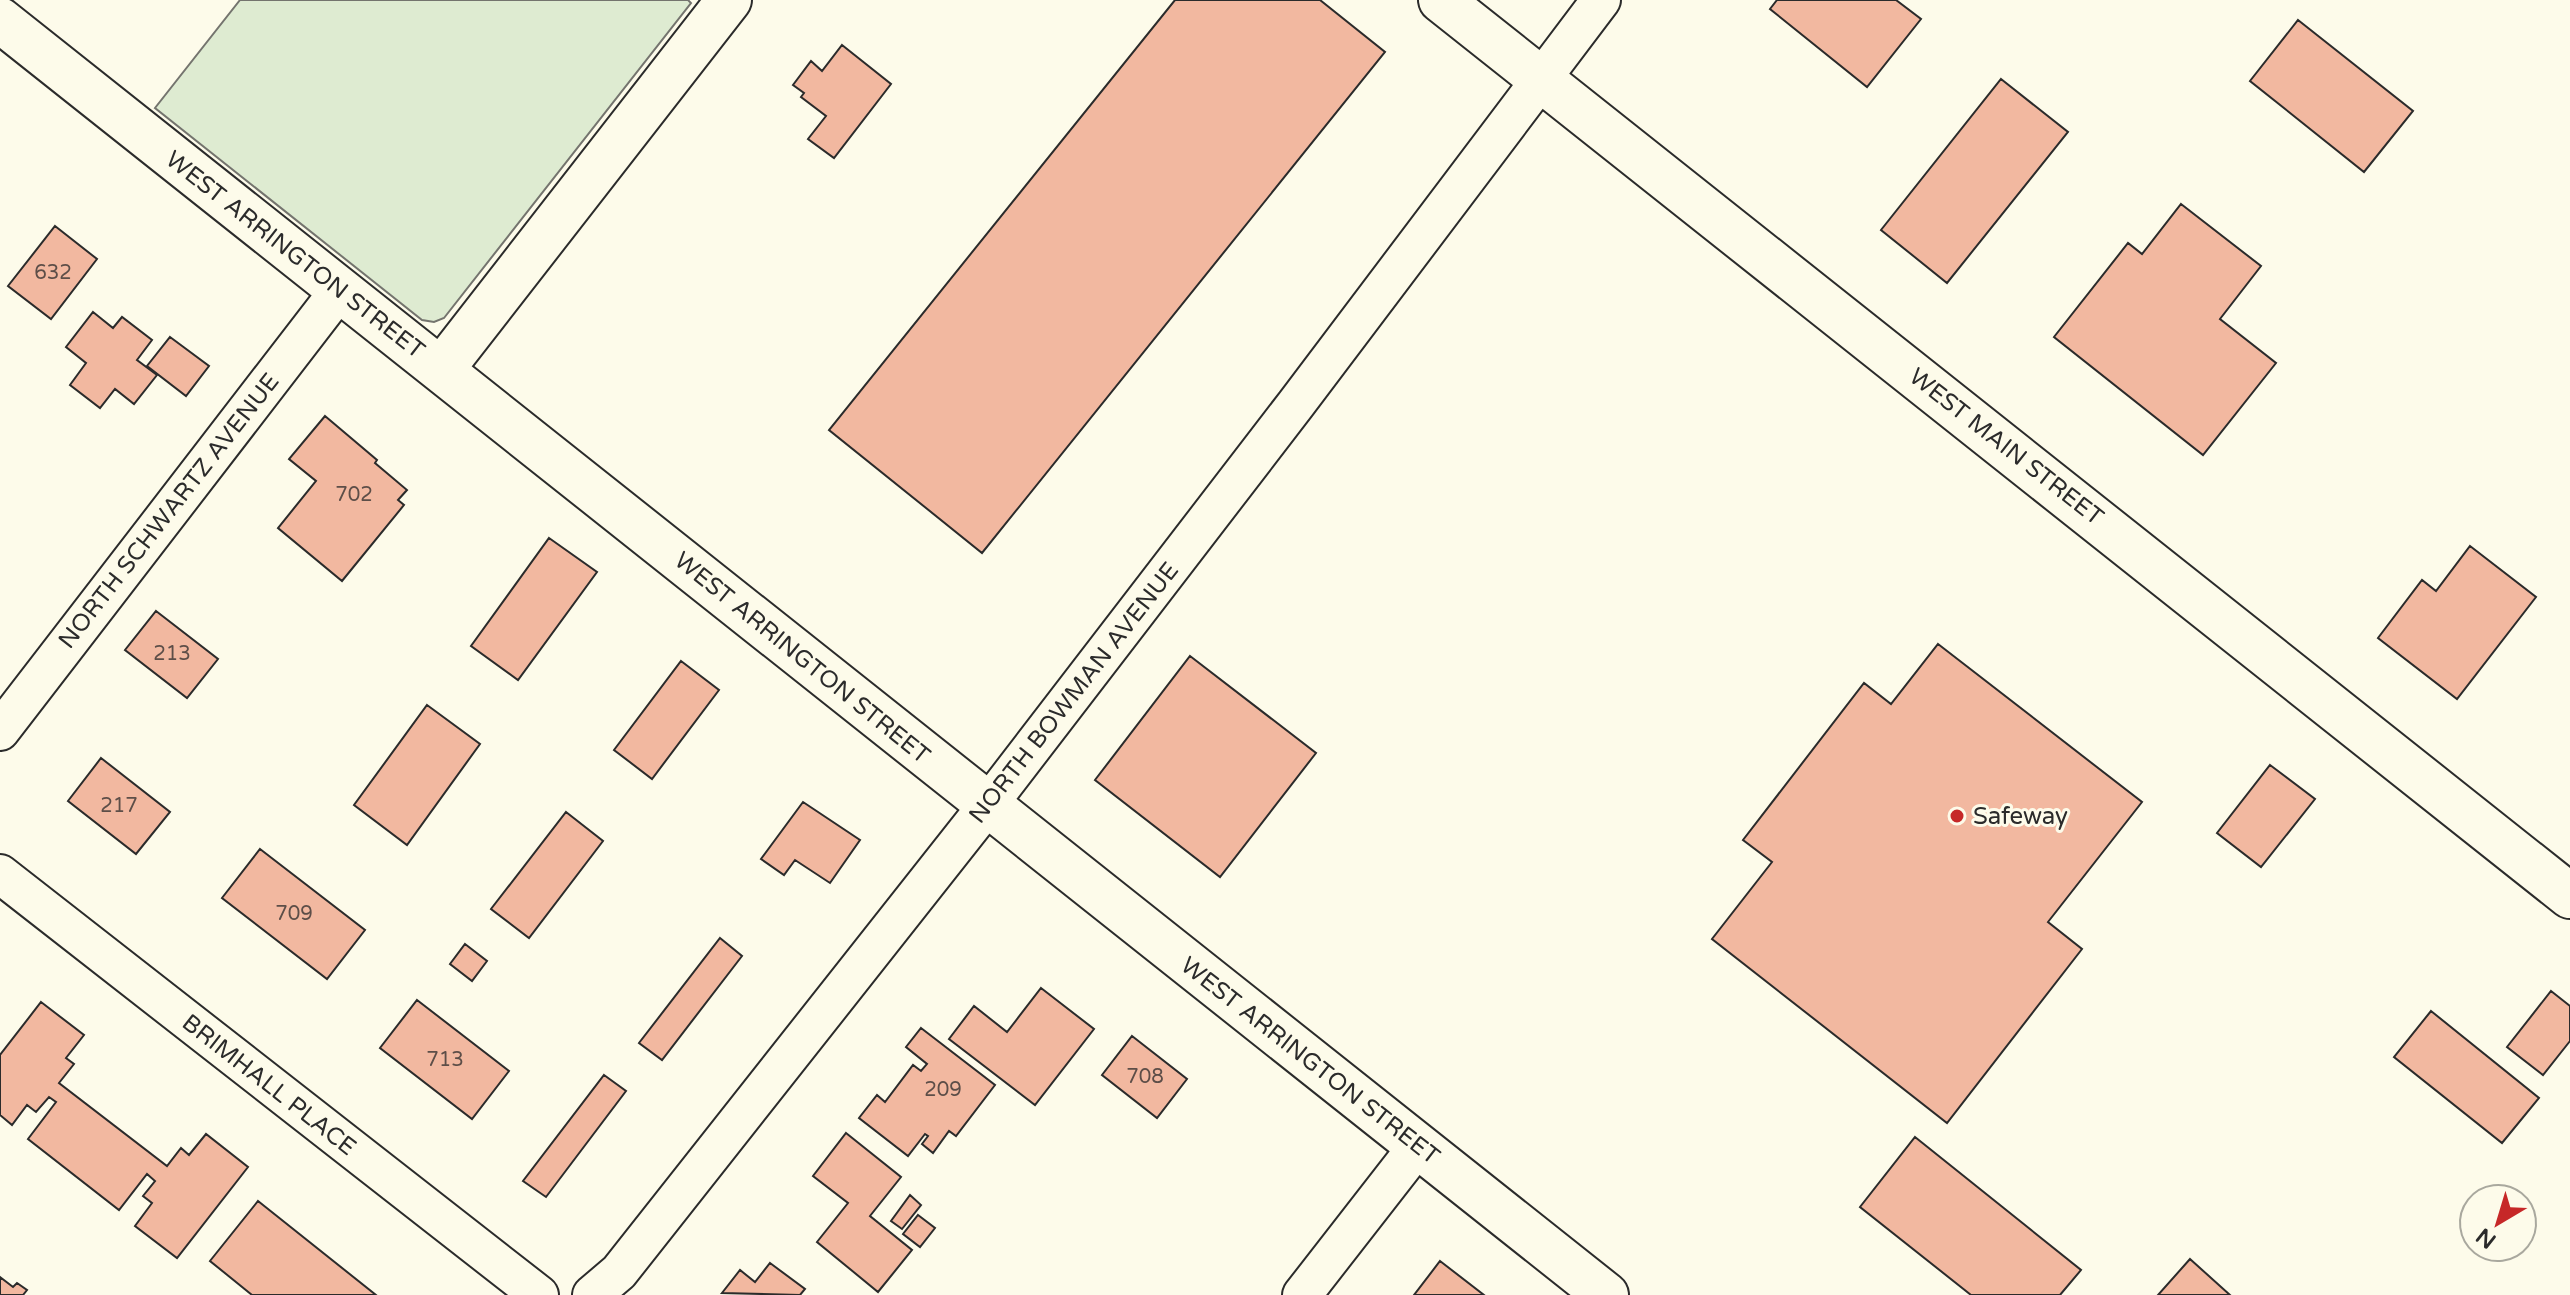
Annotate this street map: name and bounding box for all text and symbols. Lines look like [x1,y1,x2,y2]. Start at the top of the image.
street label: WEST ARRINGTON STREET [160,145,431,365]
house number: 632 [34,261,72,285]
street label: WEST MAIN STREET [1903,362,2109,532]
street label: NORTH SCHWARTZ AVENUE [52,368,286,654]
house number: 702 [335,483,373,507]
street label: WEST ARRINGTON STREET [668,546,936,770]
street label: NORTH BOWMAN AVENUE [963,557,1185,829]
house number: 213 [153,642,191,666]
house number: 217 [100,794,138,818]
place label: Safeway [1973,802,2068,831]
marker: Safeway [1948,807,1966,825]
house number: 709 [275,902,313,926]
street label: WEST ARRINGTON STREET [1175,951,1446,1171]
street label: BRIMHALL PLACE [176,1008,362,1162]
house number: 713 [426,1048,464,1072]
house number: 708 [1126,1065,1164,1089]
house number: 209 [924,1078,962,1102]
north arrow [2458,1183,2538,1263]
text: N [2471,1222,2501,1254]

